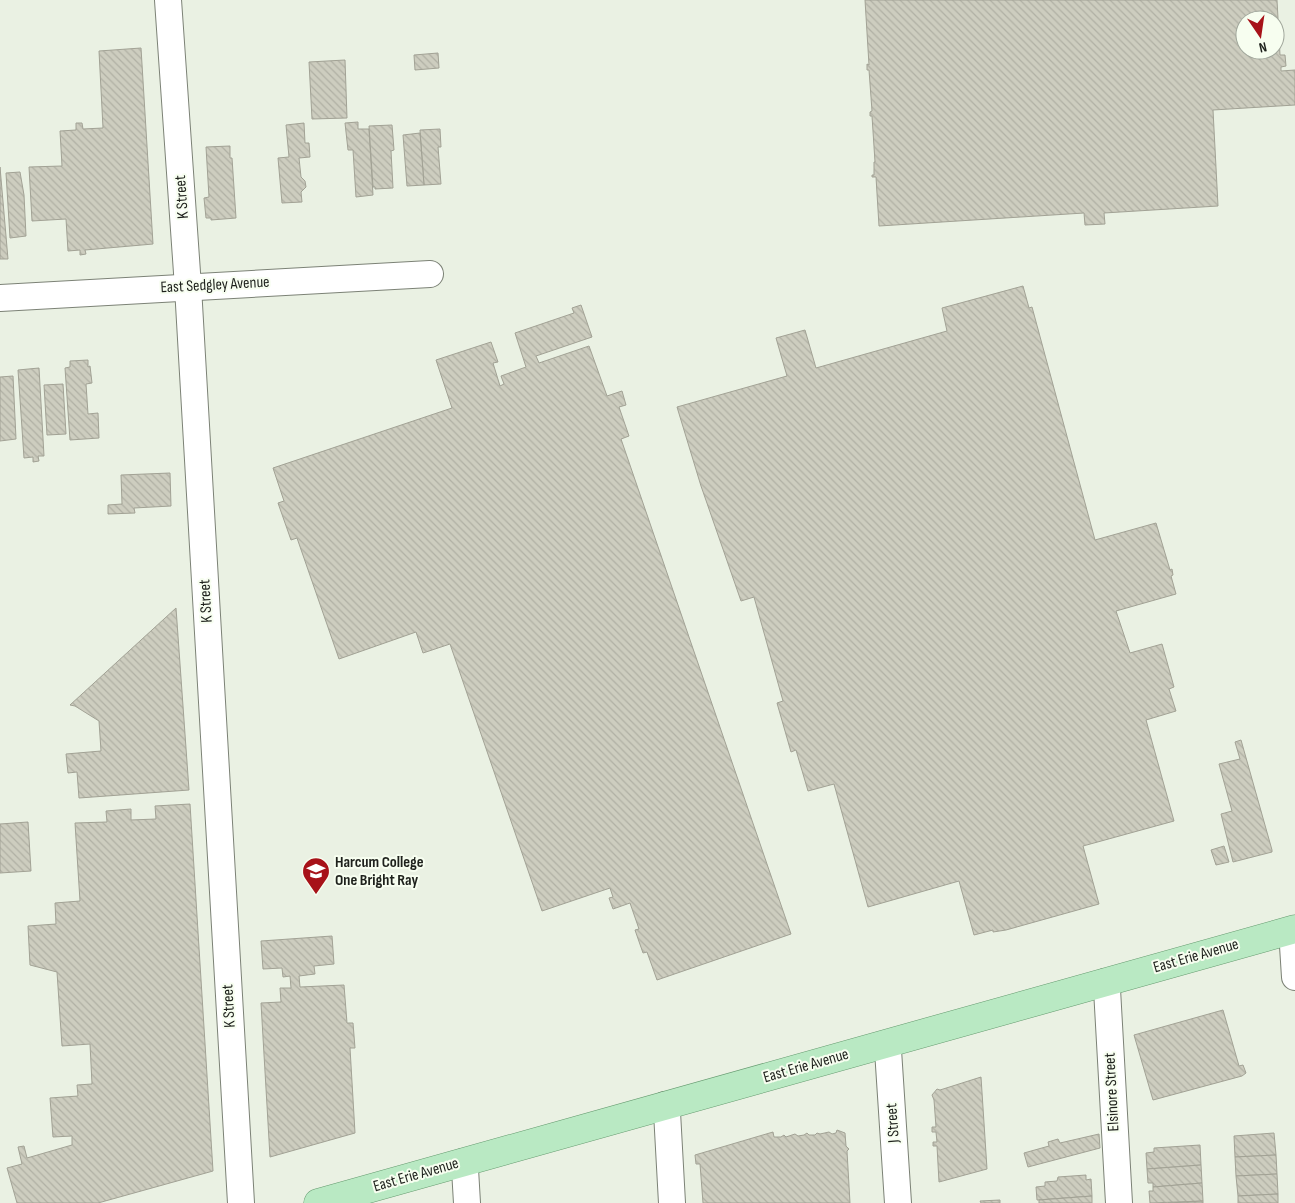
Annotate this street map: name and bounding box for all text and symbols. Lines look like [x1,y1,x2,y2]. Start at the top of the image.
north arrow [1235,10,1285,60]
text: N [1257,38,1268,56]
street label: K Street [171,174,193,219]
street label: East Sedgley Avenue [160,273,270,297]
street label: K Street [195,579,217,623]
place label: Harcum College One Bright Ray [335,853,424,890]
school or university icon: Harcum College One Bright Ray [301,856,331,895]
street label: East Erie Avenue [1151,935,1241,977]
street label: K Street [218,984,240,1028]
street label: East Erie Avenue [761,1045,851,1087]
street label: Elsinore Street [1100,1052,1124,1132]
street label: J Street [882,1102,904,1144]
street label: East Erie Avenue [371,1154,461,1196]

